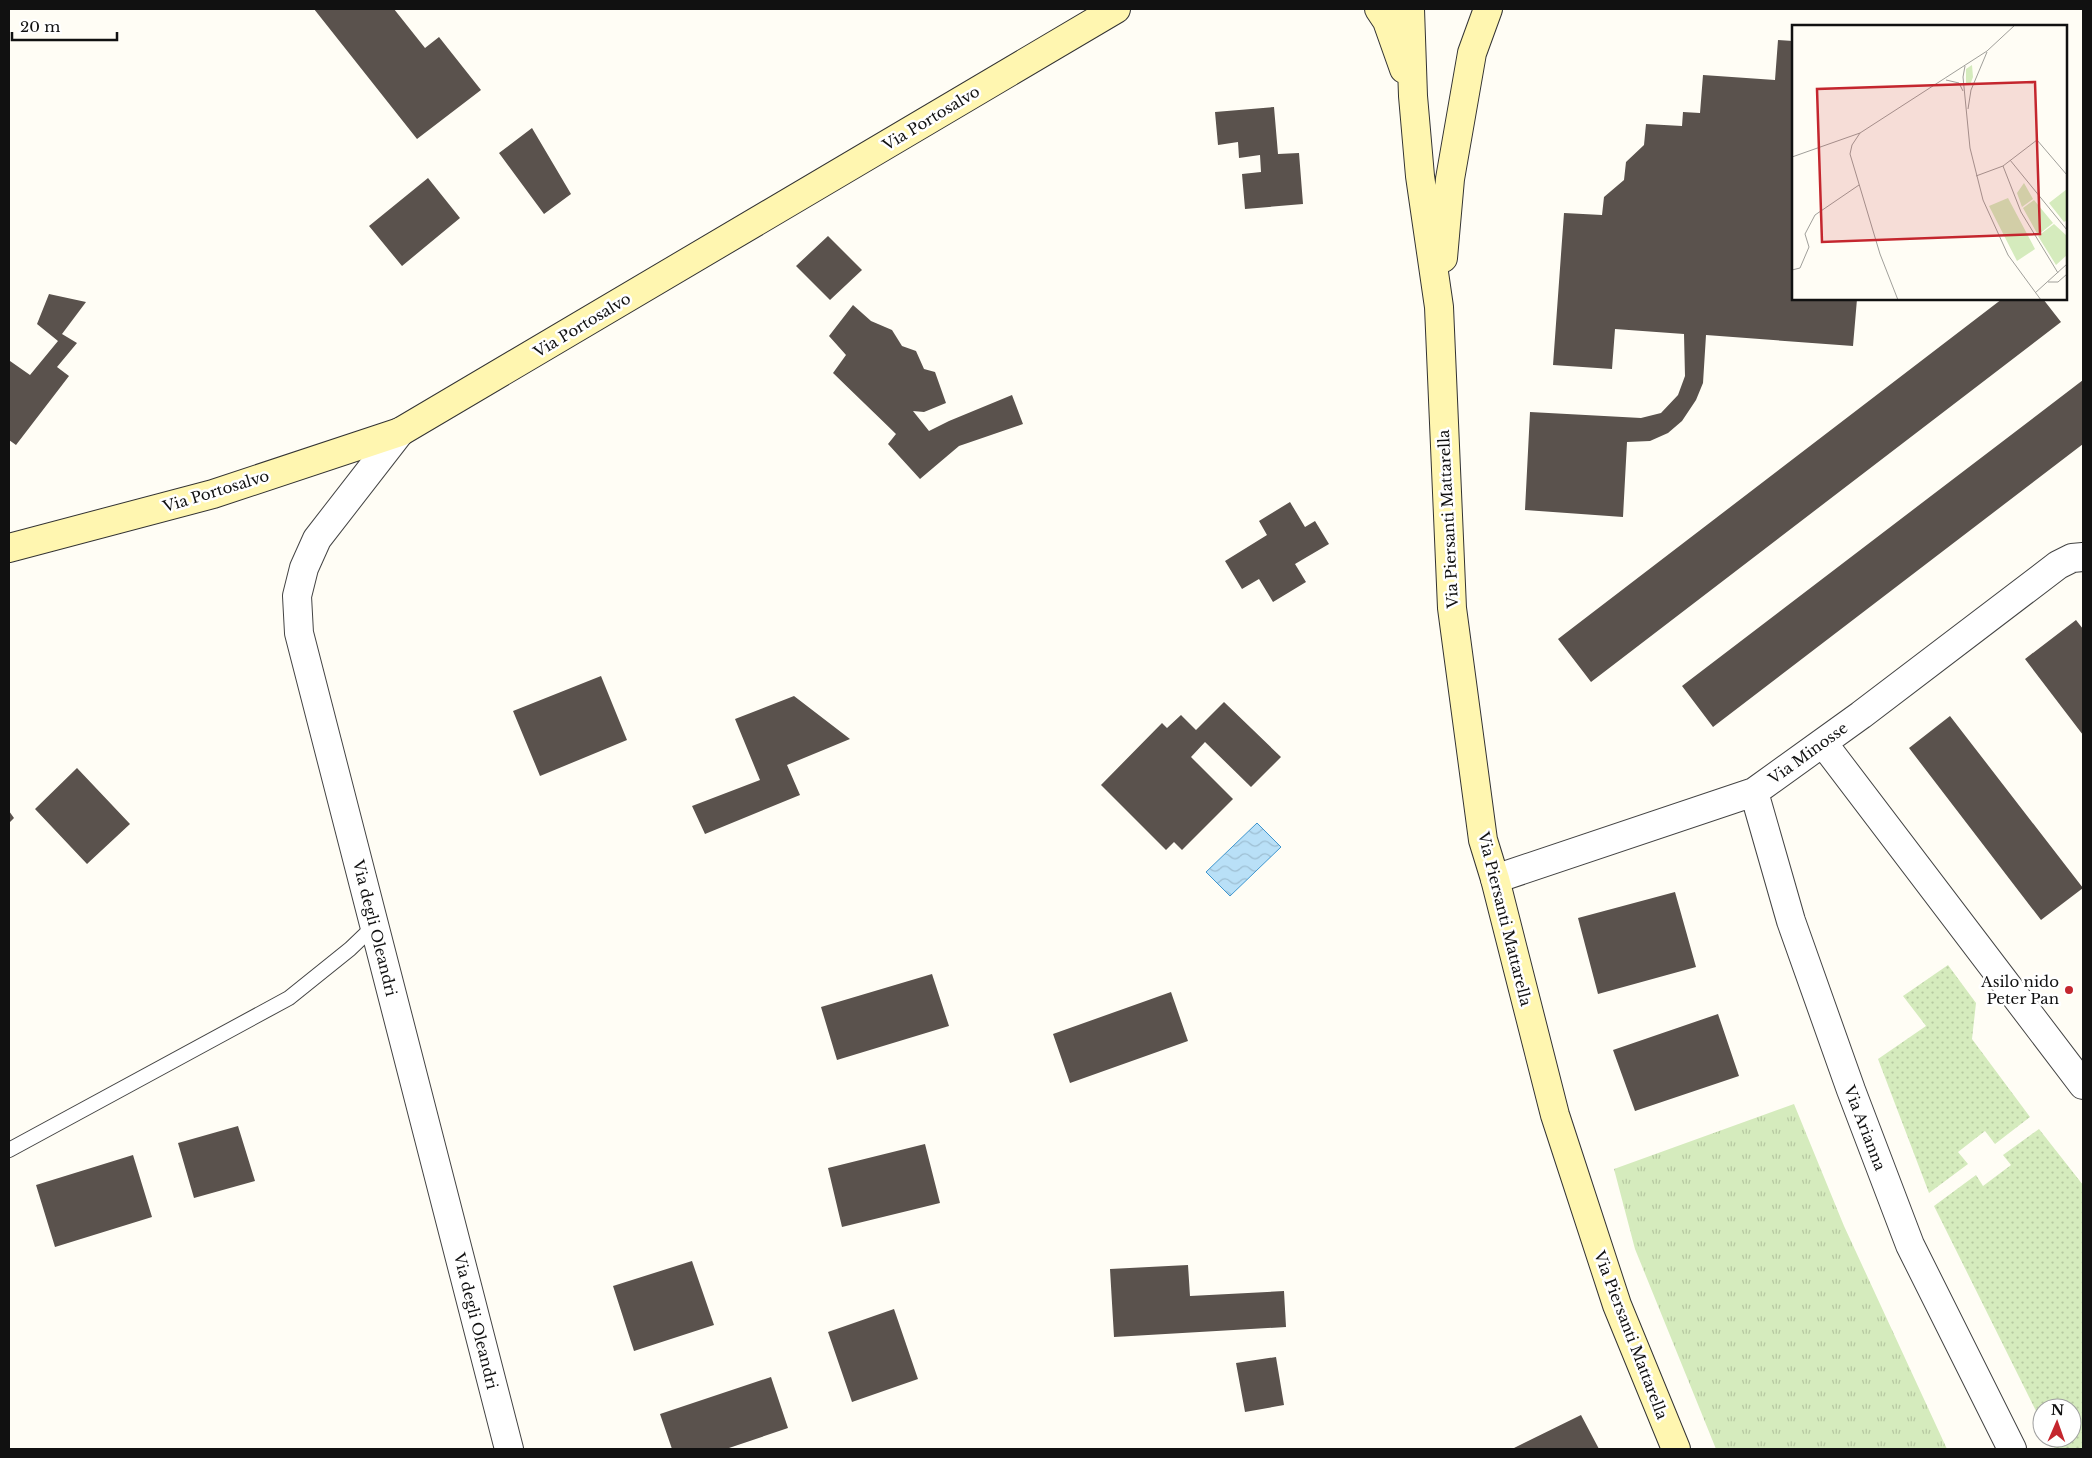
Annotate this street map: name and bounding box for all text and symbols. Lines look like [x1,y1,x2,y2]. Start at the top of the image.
scale bar [12,10,118,42]
text: 20 m [20,17,60,36]
inset map [1792,25,2067,300]
street label: Via Portosalvo [878,81,983,155]
street label: Via Portosalvo [529,288,634,362]
street label: Via Piersanti Mattarella [1434,429,1462,610]
street label: Via Portosalvo [160,466,272,516]
street label: Via Minosse [1764,718,1851,789]
street label: Via Piersanti Mattarella [1474,829,1536,1009]
street label: Via degli Oleandri [349,857,401,998]
place label: Asilo nido Peter Pan [1980,972,2059,1008]
marker: Asilo nido Peter Pan [2063,984,2075,996]
street label: Via Arianna [1840,1082,1890,1174]
street label: Via Piersanti Mattarella [1590,1247,1672,1423]
street label: Via degli Oleandri [450,1250,502,1391]
north arrow [2032,1398,2082,1448]
text: N [2051,1401,2064,1419]

